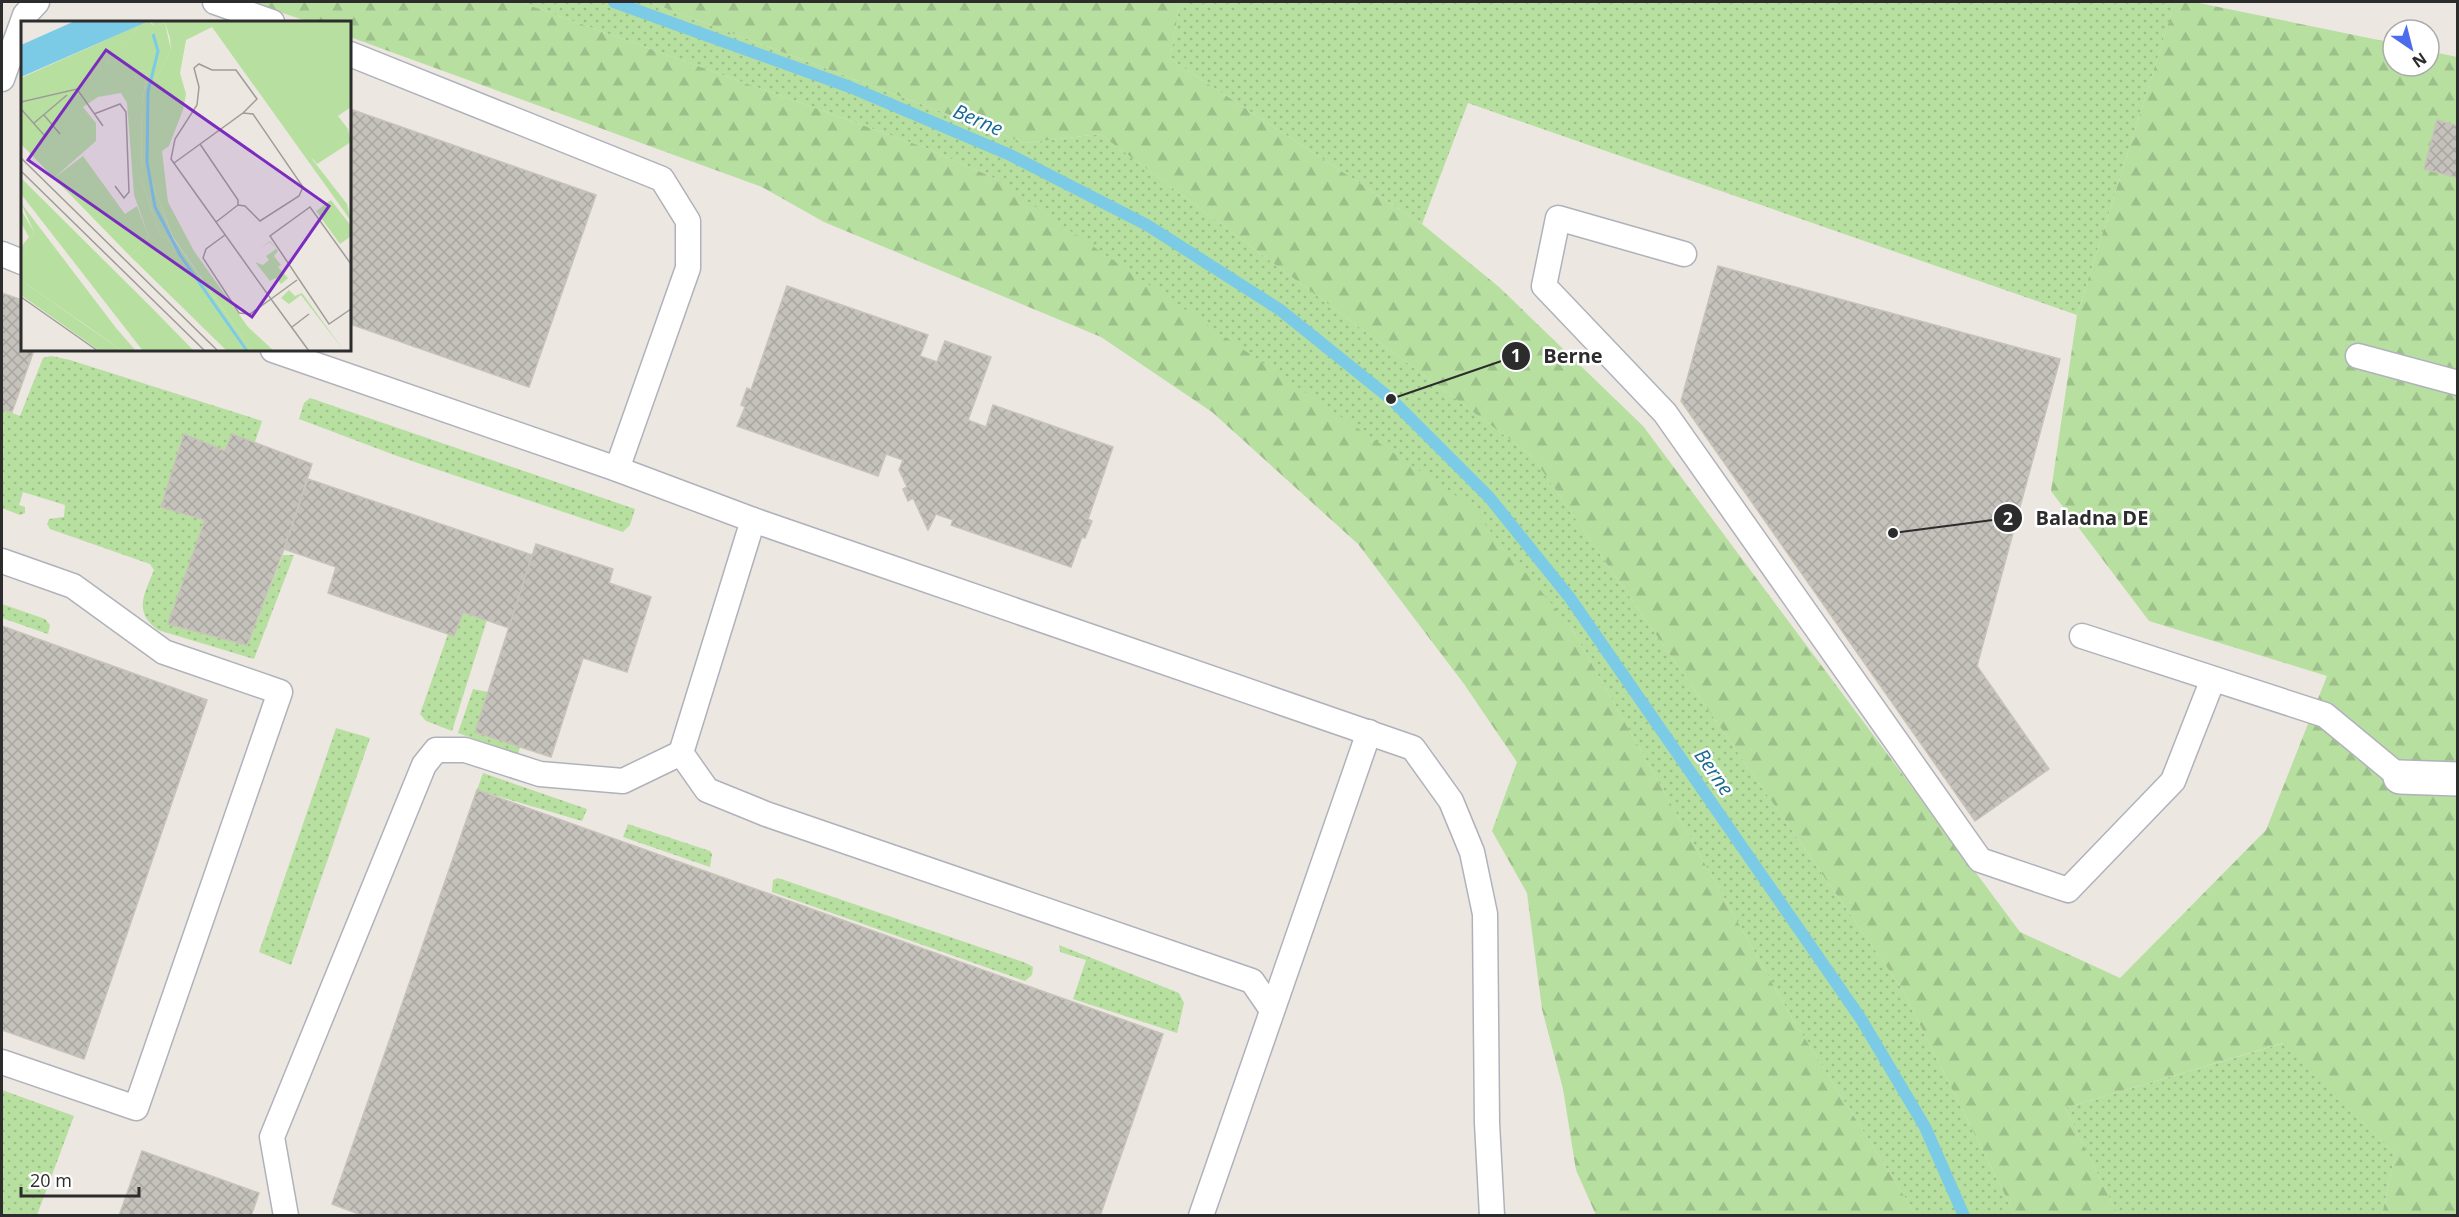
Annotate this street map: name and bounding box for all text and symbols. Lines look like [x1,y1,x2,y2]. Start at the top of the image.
north arrow [2381,18,2441,78]
inset map [21,21,351,351]
text: N [2408,48,2431,73]
water label: Berne [949,97,1007,142]
callout: Berne [1501,337,1615,375]
text: Berne [1543,342,1603,369]
text: 1 [1511,343,1521,367]
callout: Baladna DE [1993,499,2160,537]
text: Baladna DE [2036,504,2148,531]
text: 2 [2003,506,2013,530]
water label: Berne [1689,743,1740,801]
scale bar [21,1160,140,1198]
text: 20 m [30,1168,72,1192]

